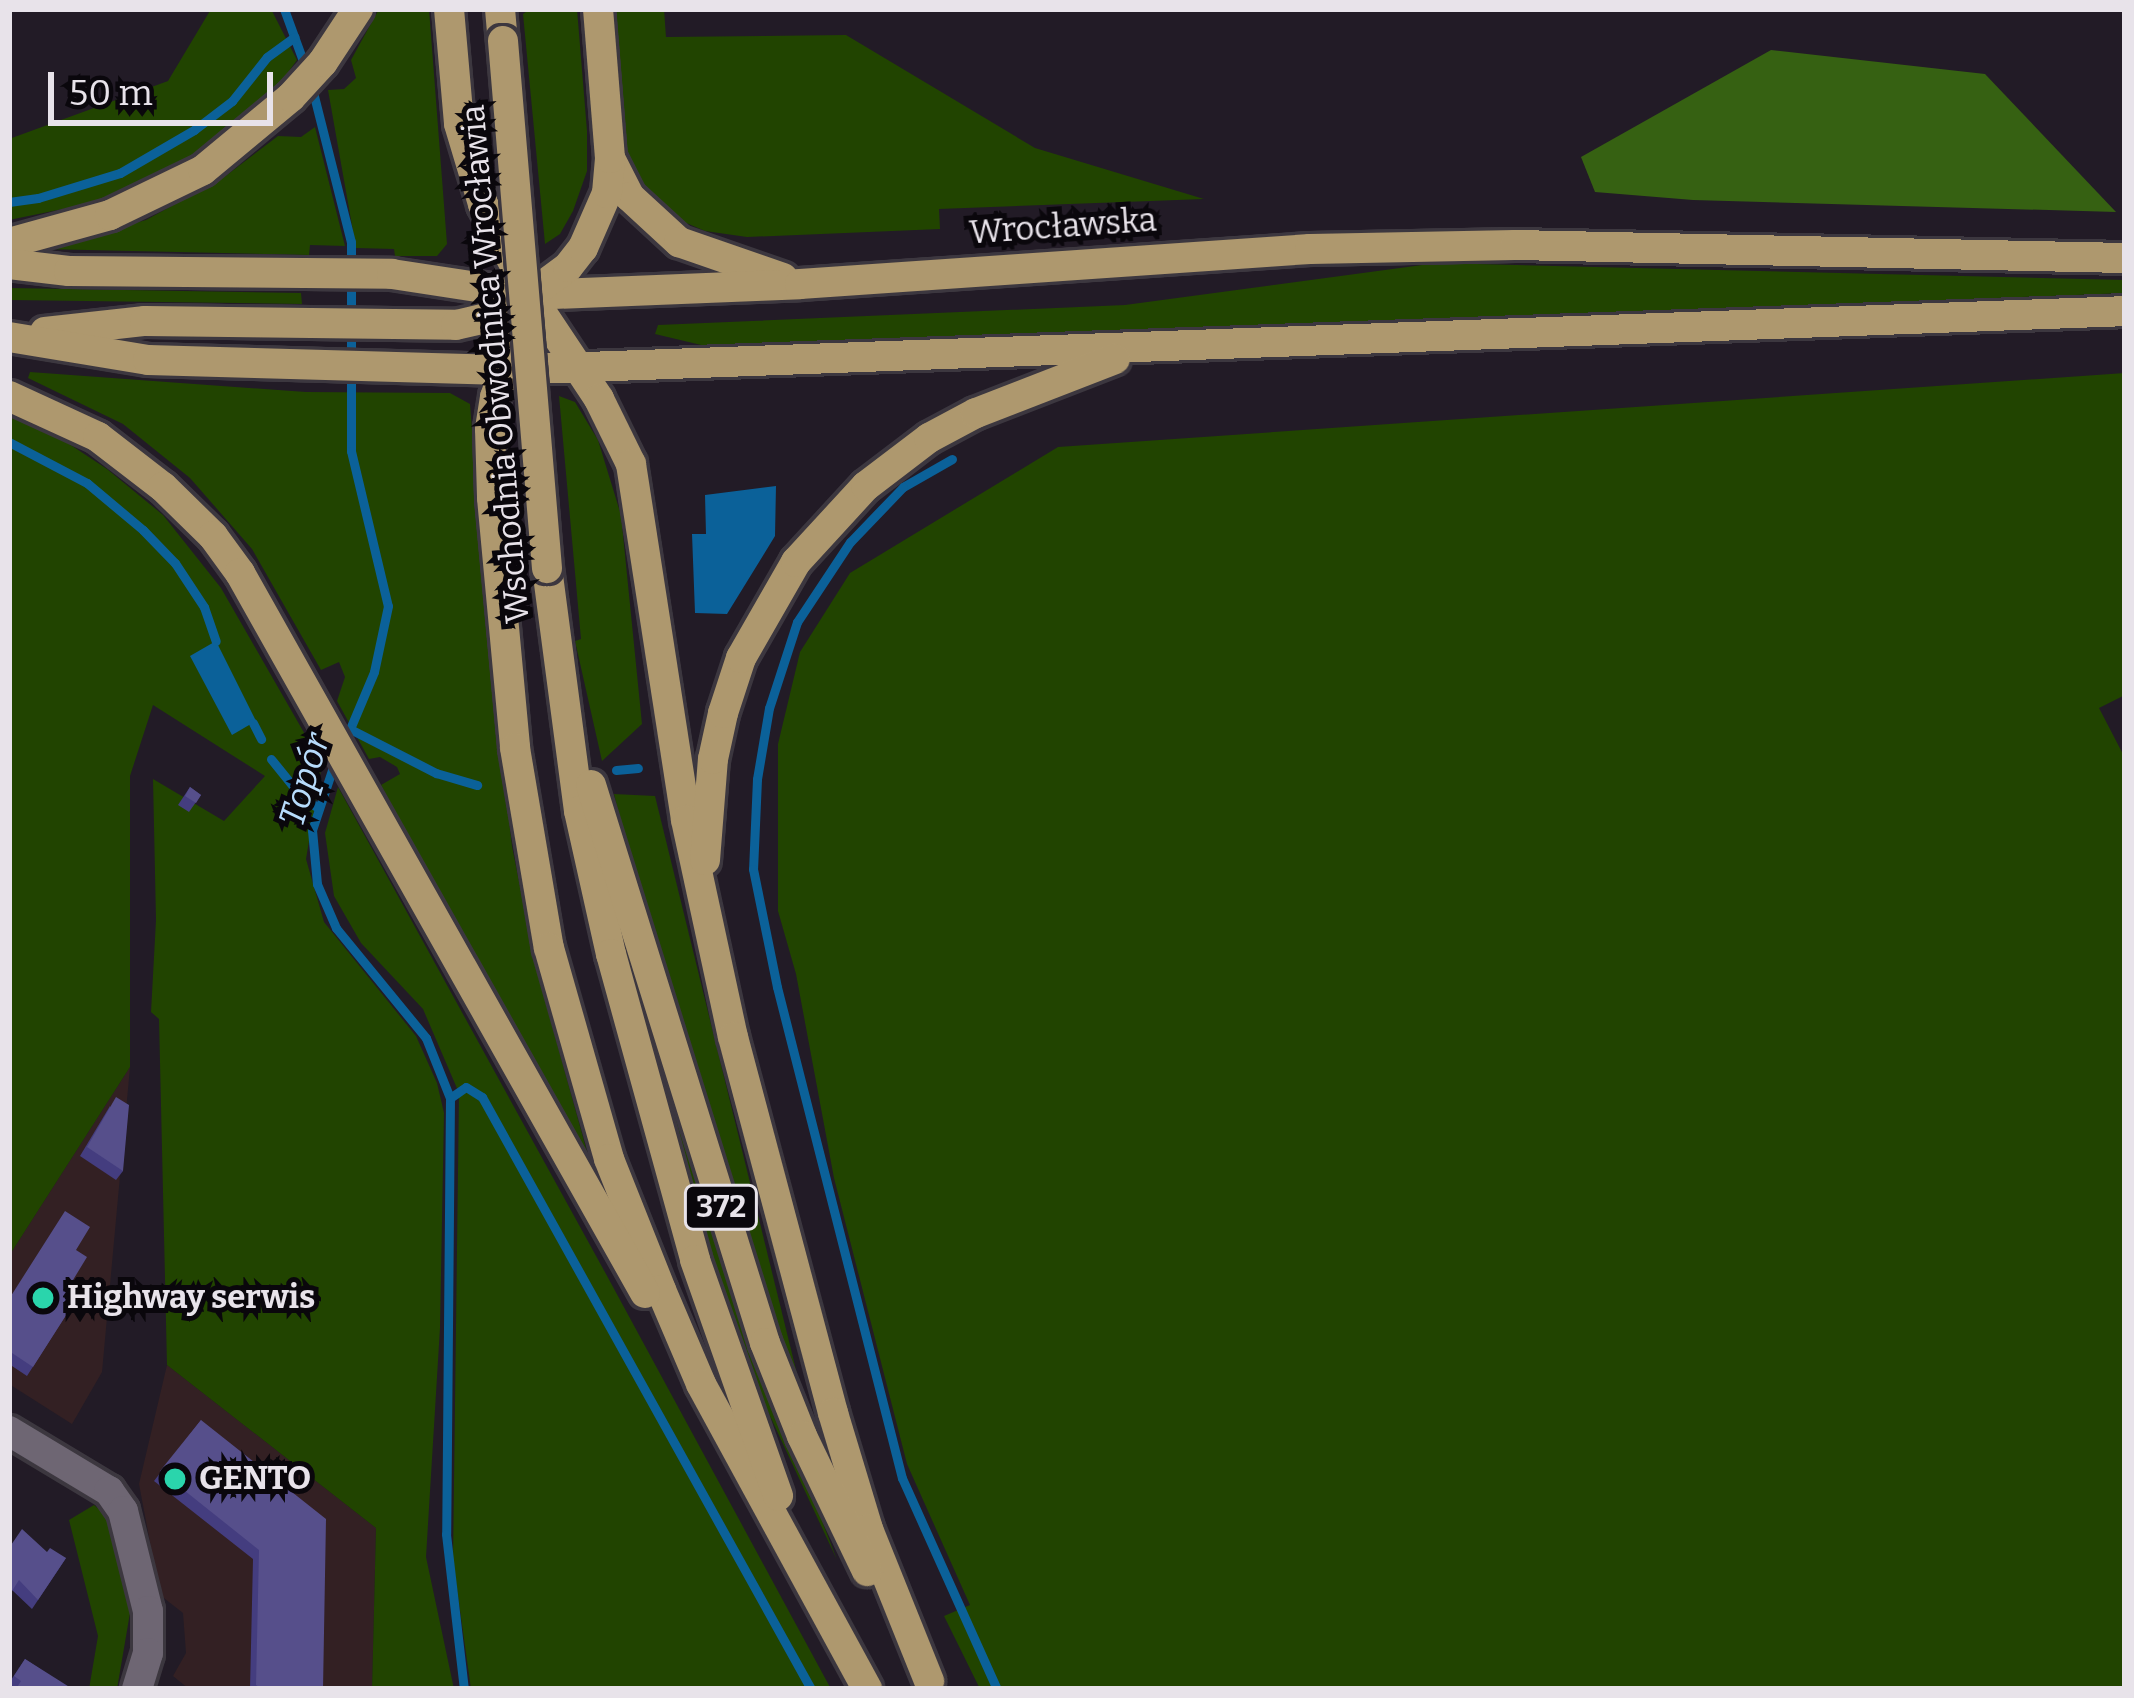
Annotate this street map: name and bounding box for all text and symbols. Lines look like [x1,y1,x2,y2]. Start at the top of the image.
scale bar [54,48,279,122]
text: 50 m [69,71,153,115]
street label: Wschodnia Obwodnica Wrocławia [454,103,538,625]
street label: Wrocławska [968,201,1158,253]
water label: Topór [270,728,340,832]
road number: 372 [682,1183,760,1231]
place label: Highway serwis [67,1278,315,1318]
marker: Highway serwis [30,1285,56,1311]
place label: GENTO [199,1459,311,1499]
marker: GENTO [162,1466,188,1492]

